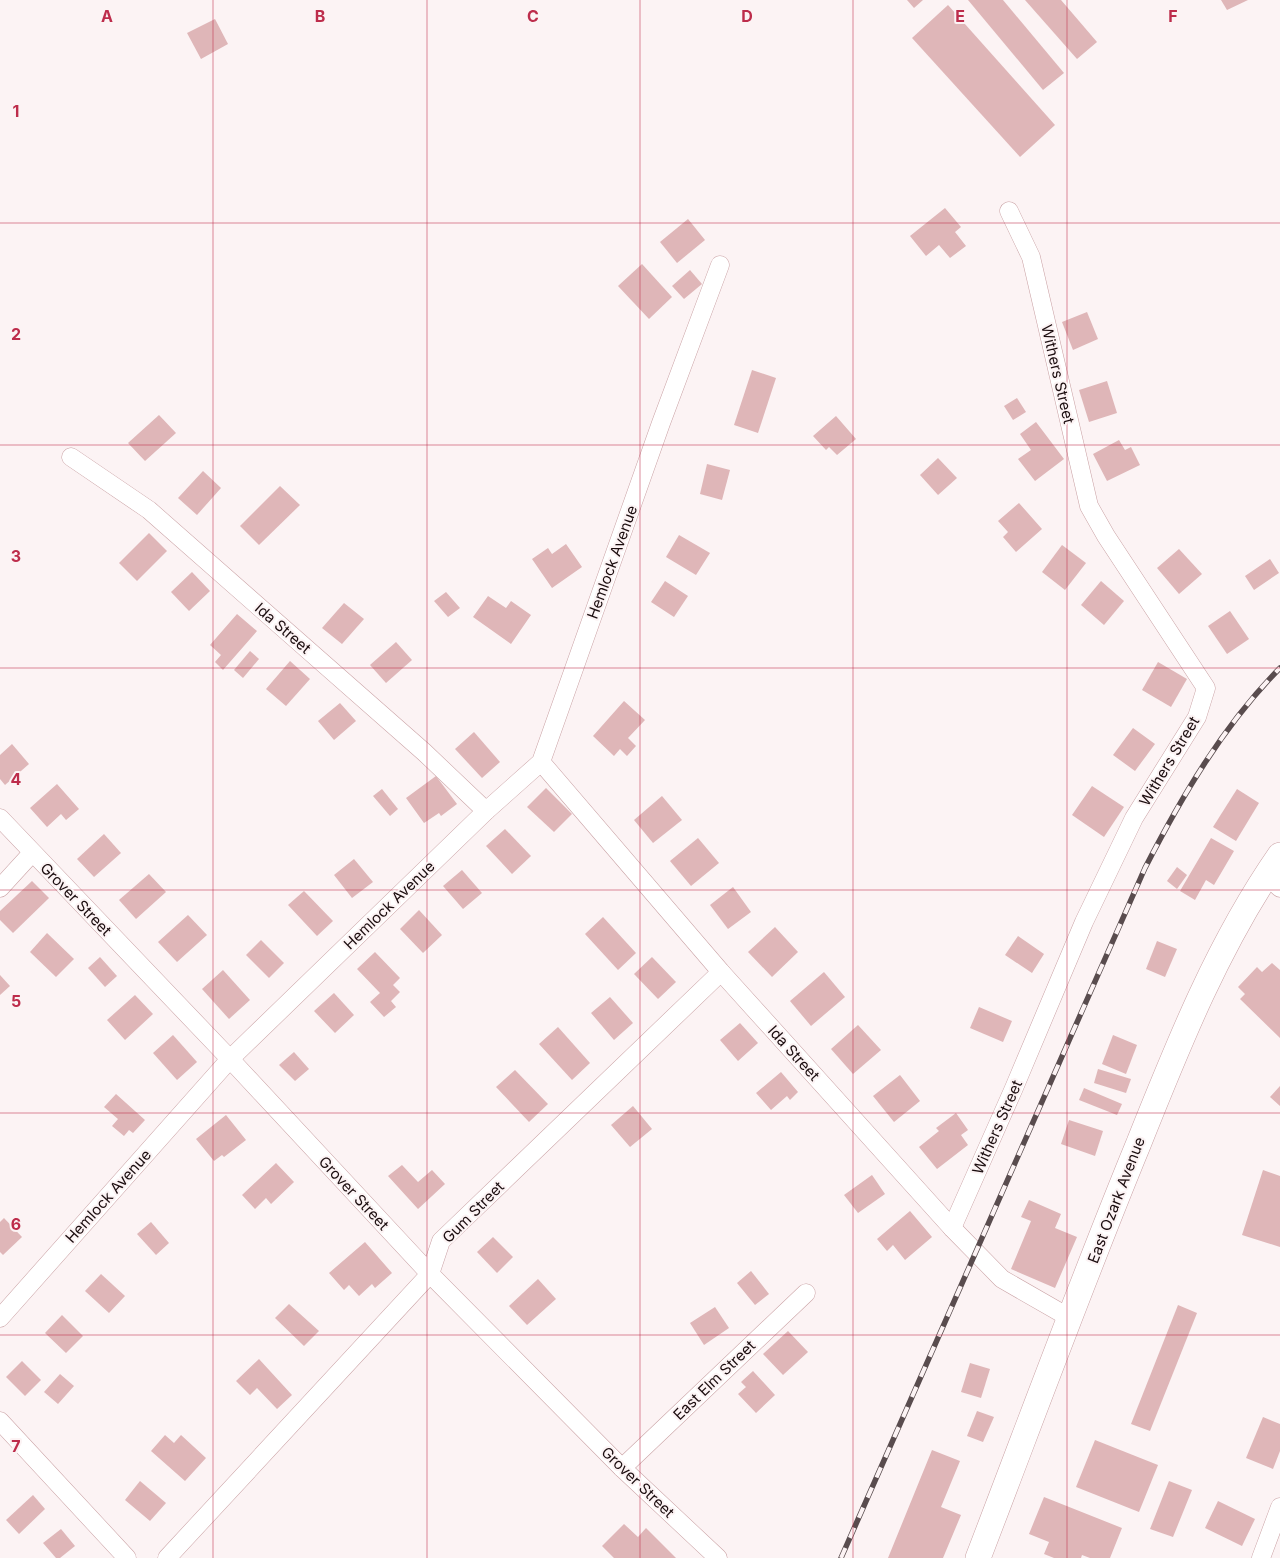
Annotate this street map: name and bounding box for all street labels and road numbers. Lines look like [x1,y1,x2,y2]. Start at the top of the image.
street label: Withers Street [1037,323,1079,425]
street label: Hemlock Avenue [583,503,641,621]
street label: Ida Street [251,598,315,658]
street label: Withers Street [1135,713,1203,809]
street label: Hemlock Avenue [339,857,439,953]
street label: Grover Street [36,858,116,940]
street label: Ida Street [764,1021,824,1085]
street label: Withers Street [968,1077,1026,1177]
street label: East Ozark Avenue [1083,1134,1149,1266]
street label: Hemlock Avenue [61,1145,155,1247]
street label: Grover Street [315,1152,393,1234]
street label: Gum Street [438,1177,508,1247]
street label: East Elm Street [669,1336,759,1424]
street label: Grover Street [597,1442,679,1522]

